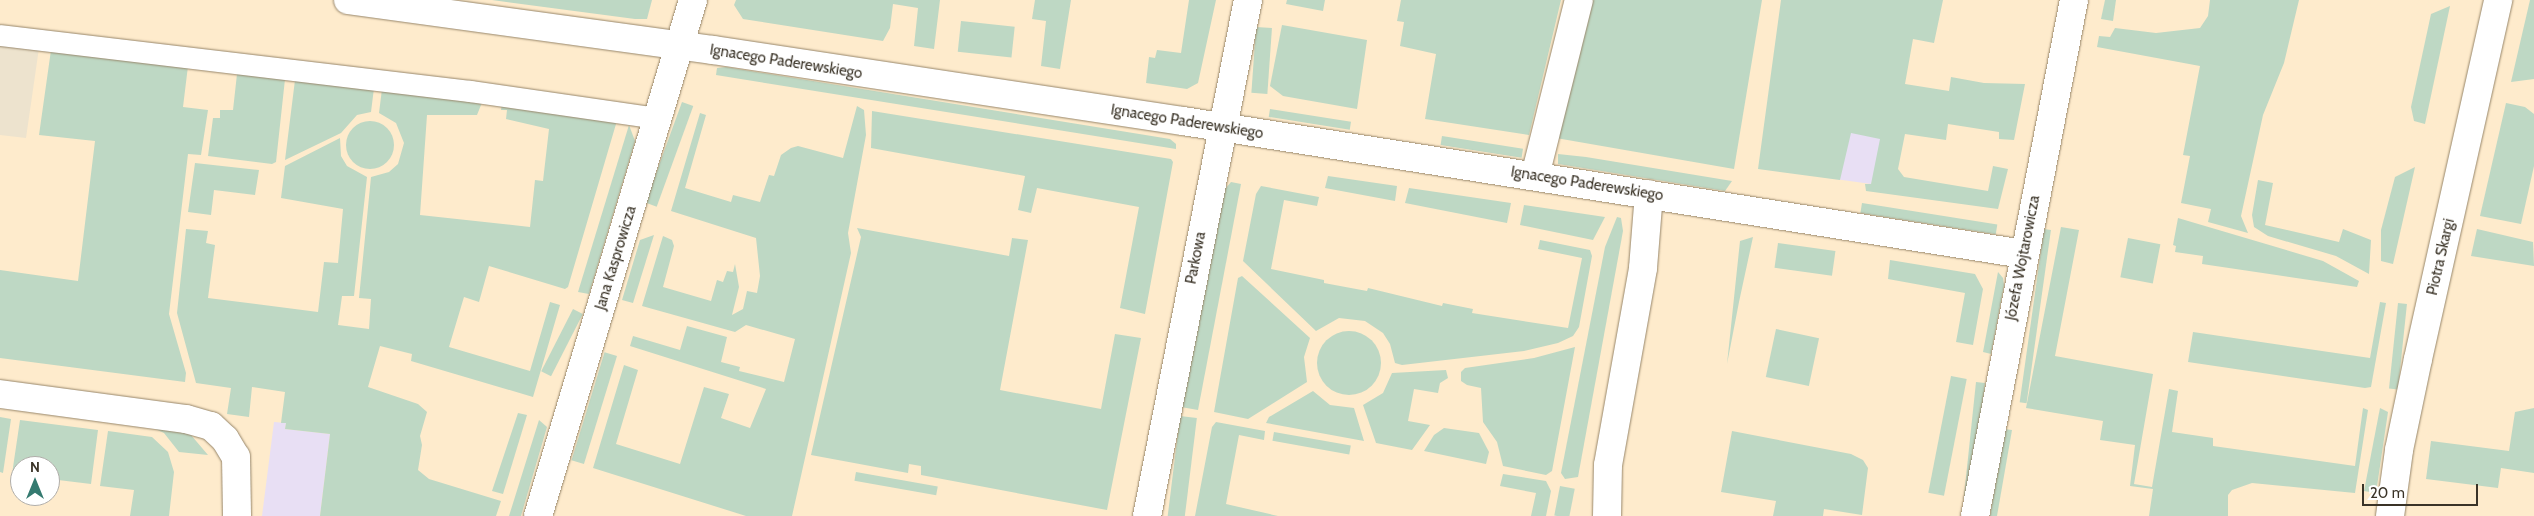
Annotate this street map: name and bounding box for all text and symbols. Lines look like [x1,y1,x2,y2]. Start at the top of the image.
street label: Ignacego Paderewskiego [708,41,864,83]
street label: Ignacego Paderewskiego [1109,101,1265,143]
street label: Ignacego Paderewskiego [1509,163,1665,205]
street label: Józefa Wojtarowicza [2002,194,2044,322]
street label: Jana Kasprowicza [592,204,640,312]
street label: Piotra Skargi [2423,217,2459,297]
street label: Parkowa [1182,230,1210,286]
north arrow [10,456,60,506]
text: N [30,458,40,476]
scale bar [2364,474,2480,506]
text: 20 m [2370,484,2405,502]

